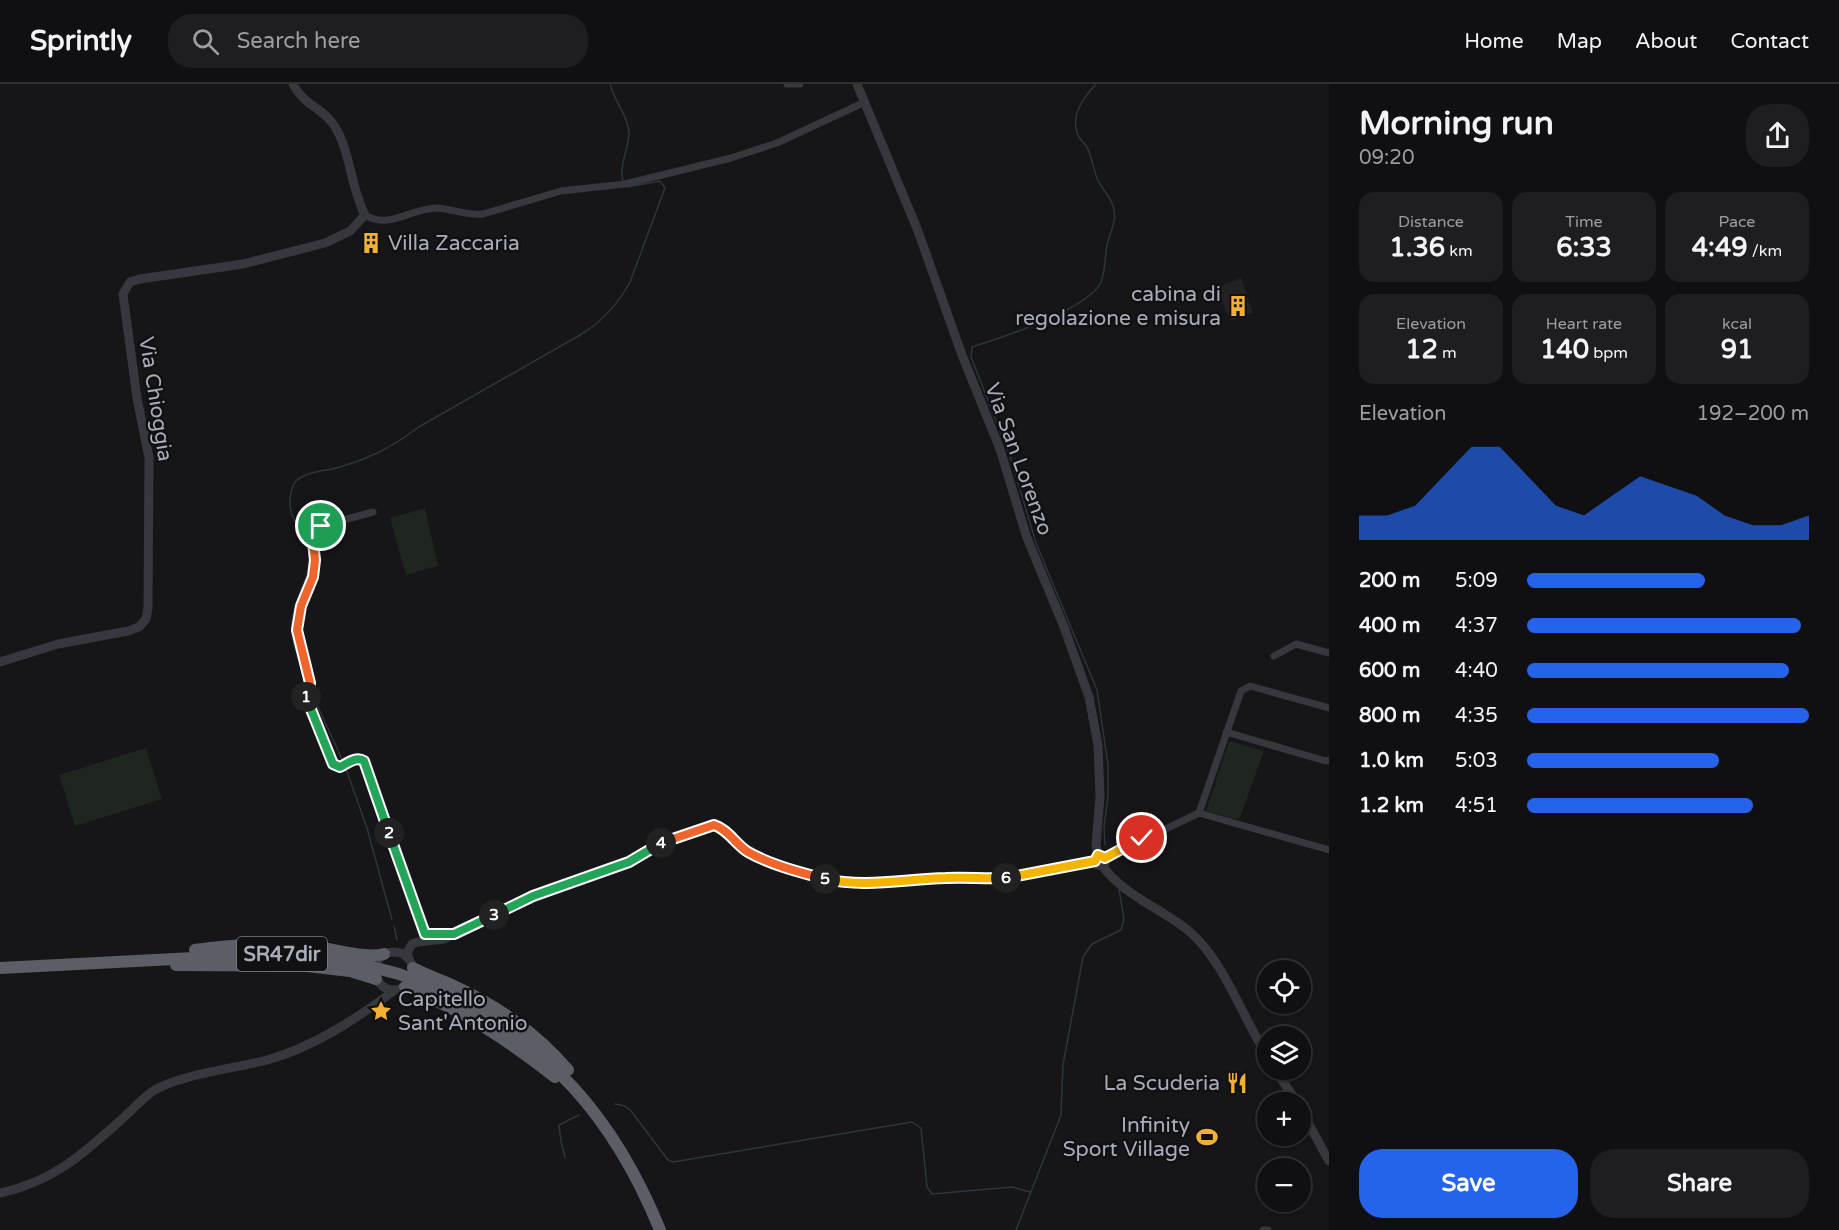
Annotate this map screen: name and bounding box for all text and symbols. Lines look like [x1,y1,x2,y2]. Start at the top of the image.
search box [168,14,588,68]
text: Sprintly [30,24,132,58]
icon: search [189,25,222,58]
text: Search here [237,28,361,54]
text: Home [1464,29,1524,54]
text: Map [1557,29,1602,54]
text: About [1635,29,1697,54]
text: Contact [1730,29,1809,54]
text: Morning run [1359,104,1554,143]
button: share [1746,104,1809,167]
text: 09:20 [1359,146,1414,170]
text: Distance [1398,212,1464,232]
text: Time [1565,212,1603,232]
text: Pace [1719,212,1755,232]
building icon: Villa Zaccaria [359,231,383,255]
place label: Villa Zaccaria [388,231,520,256]
text: 1.36 [1389,232,1445,263]
text: 6:33 [1556,232,1612,263]
text: 4:49 [1692,232,1748,263]
text: km [1445,241,1473,261]
text: /km [1748,241,1782,261]
place label: cabina di regolazione e misura [1015,282,1221,331]
building icon: cabina di regolazione e misura [1226,294,1250,318]
text: Elevation [1396,314,1466,334]
text: Heart rate [1546,314,1622,334]
text: kcal [1722,314,1752,334]
text: 12 [1405,334,1438,365]
text: 140 [1540,334,1589,365]
text: 91 [1721,334,1753,365]
street label: Via Chioggia [133,335,178,463]
text: m [1438,343,1457,363]
text: bpm [1589,343,1628,363]
street label: Via San Lorenzo [979,380,1058,539]
text: Elevation [1359,402,1446,426]
text: 192–200 m [1696,402,1809,426]
pin [295,500,346,551]
icon: arrive [304,509,337,542]
text: 200 m [1359,569,1420,593]
text: 5:09 [1455,569,1498,593]
text: 400 m [1359,614,1420,638]
text: 4:37 [1455,614,1498,638]
text: 600 m [1359,659,1420,683]
text: 4:40 [1455,659,1498,683]
pin: 1 [291,682,321,712]
text: 1 [301,687,311,707]
text: 800 m [1359,704,1420,728]
text: 4:35 [1455,704,1498,728]
text: 1.0 km [1359,749,1424,773]
text: 5:03 [1455,749,1498,773]
text: 1.2 km [1359,794,1424,818]
text: 4:51 [1455,794,1498,818]
pin [1116,812,1167,863]
pin: 2 [374,818,404,848]
icon: check [1125,821,1158,854]
text: 2 [384,823,394,843]
pin: 4 [646,828,676,858]
text: 4 [656,833,666,853]
pin: 6 [991,863,1021,893]
pin: 5 [810,864,840,894]
text: 6 [1001,868,1011,888]
text: 5 [820,869,830,889]
pin: 3 [479,900,509,930]
text: 3 [489,905,499,925]
road number: SR47dir [237,937,327,971]
map controls [1257,960,1311,1212]
button: locate [1257,960,1311,1014]
place label: Capitello Sant'Antonio [398,987,527,1036]
place icon: Capitello Sant'Antonio [369,999,393,1023]
button: layers [1257,1026,1311,1080]
place label: La Scuderia [1104,1071,1220,1096]
restaurant icon: La Scuderia [1225,1071,1249,1095]
button: + [1257,1092,1311,1146]
place label: Infinity Sport Village [1063,1113,1190,1162]
sports icon: Infinity Sport Village [1195,1125,1219,1149]
button: Save [1359,1149,1578,1218]
button: Share [1590,1149,1809,1218]
button: − [1257,1158,1311,1212]

